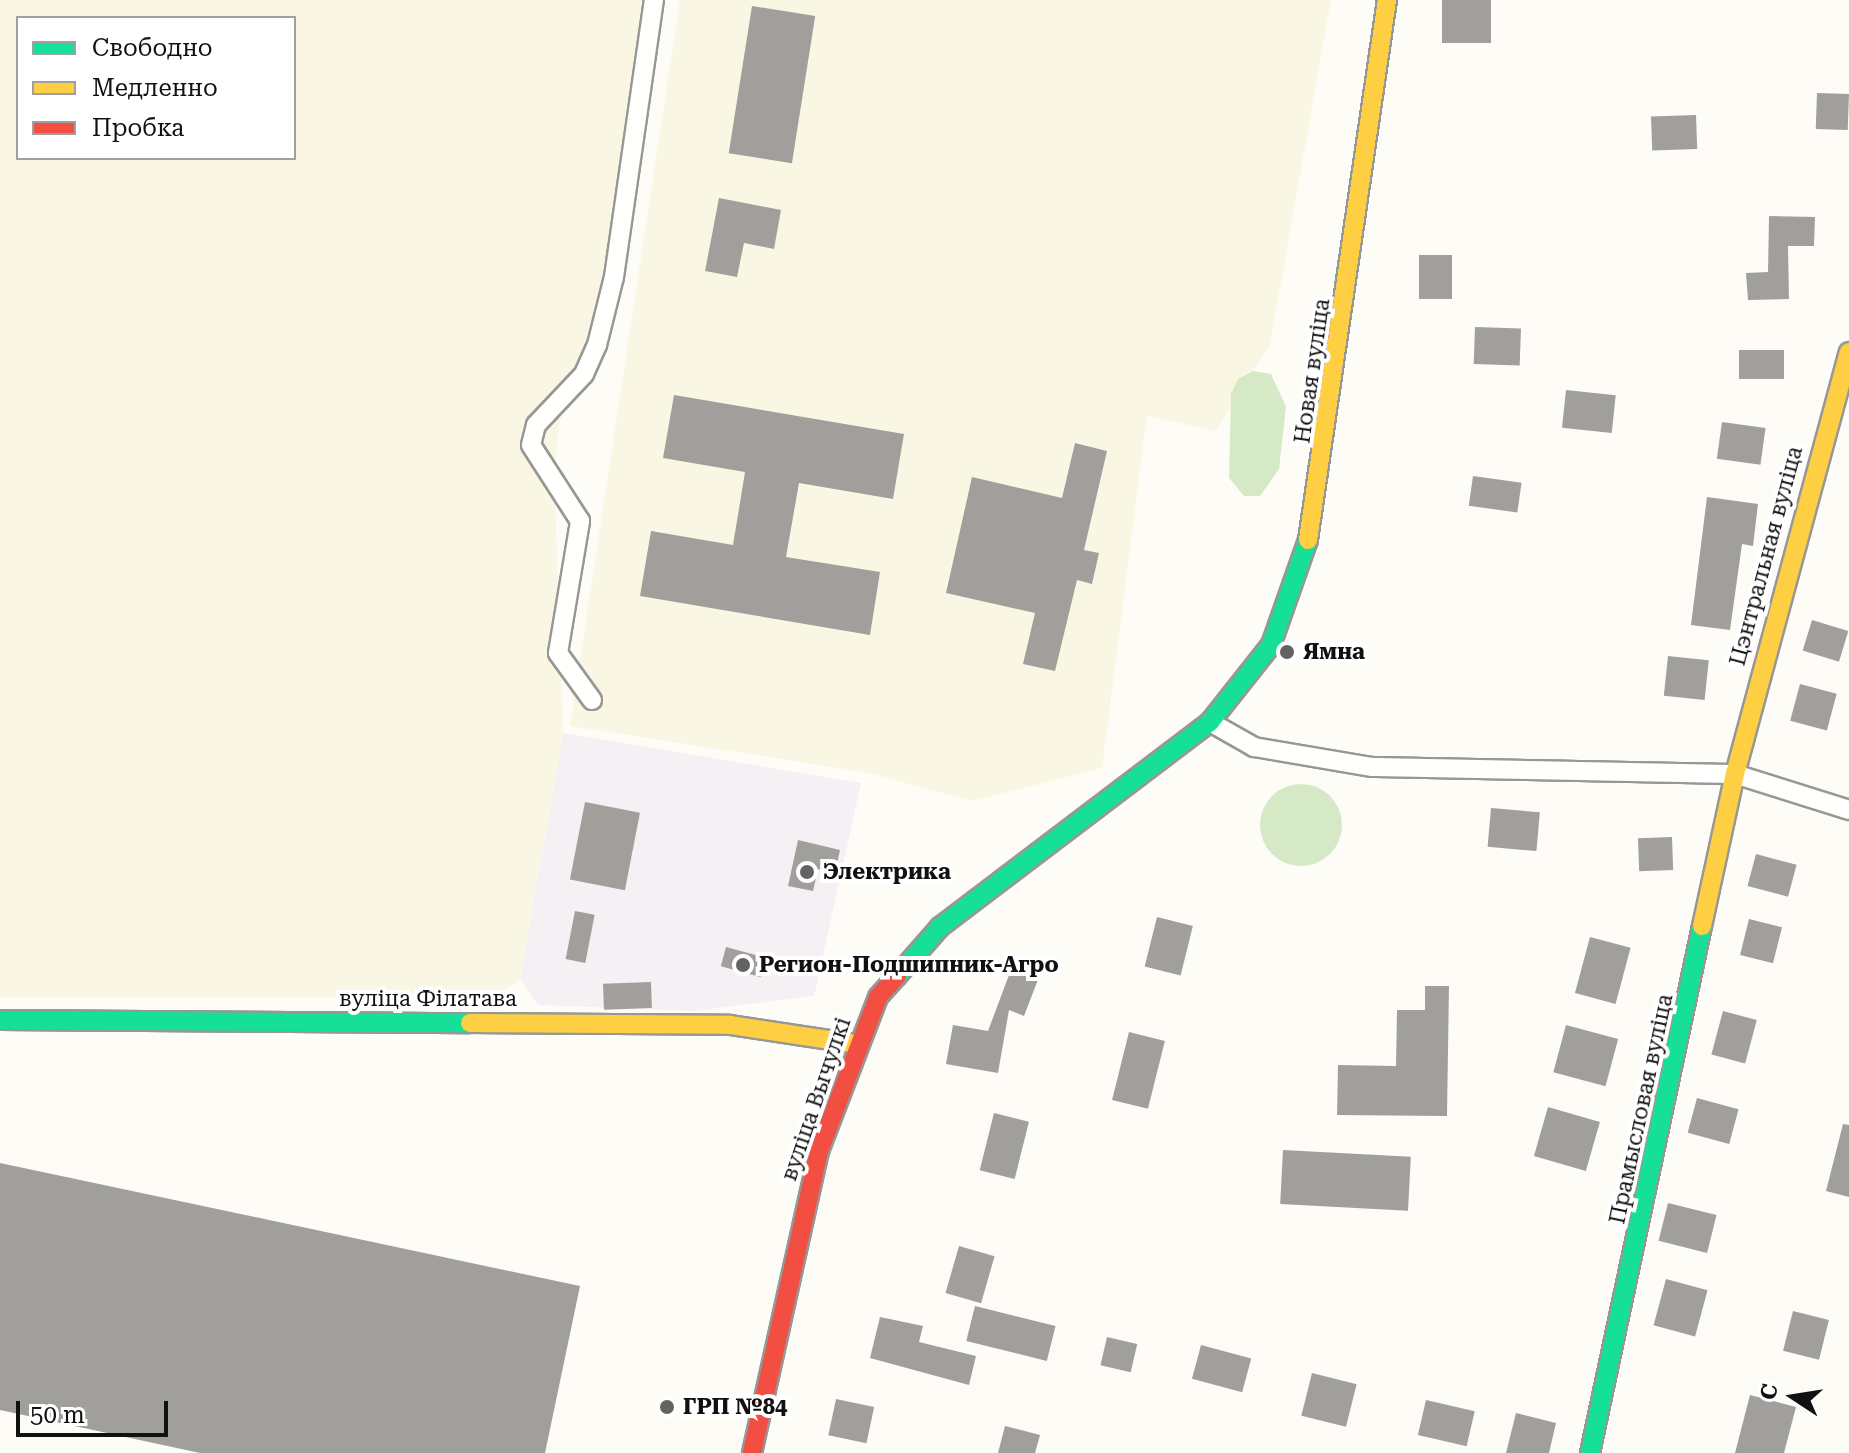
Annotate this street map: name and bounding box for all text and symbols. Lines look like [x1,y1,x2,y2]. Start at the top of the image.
legend [16,16,296,160]
text: Свободно [92,34,213,62]
text: Медленно [92,74,218,102]
text: Пробка [92,114,184,142]
street label: Новая вуліца [1289,297,1335,445]
street label: Цэнтральная вуліца [1724,443,1808,669]
place label: Ямна [1303,639,1365,665]
marker: Ямна [1278,643,1296,661]
place label: Электрика [823,859,951,885]
marker: Электрика [798,863,816,881]
place label: Регион-Подшипник-Агро [759,952,1059,978]
marker: Регион-Подшипник-Агро [734,956,752,974]
street label: вуліца Філатава [339,986,517,1012]
street label: Прамысловая вуліца [1604,992,1678,1226]
street label: вуліца Вычулкі [776,1014,856,1184]
north arrow [1753,1357,1833,1437]
text: С [1755,1382,1783,1402]
scale bar [20,1385,172,1435]
place label: ГРП №84 [683,1394,787,1420]
marker: ГРП №84 [658,1398,676,1416]
text: 50 m [30,1401,85,1429]

